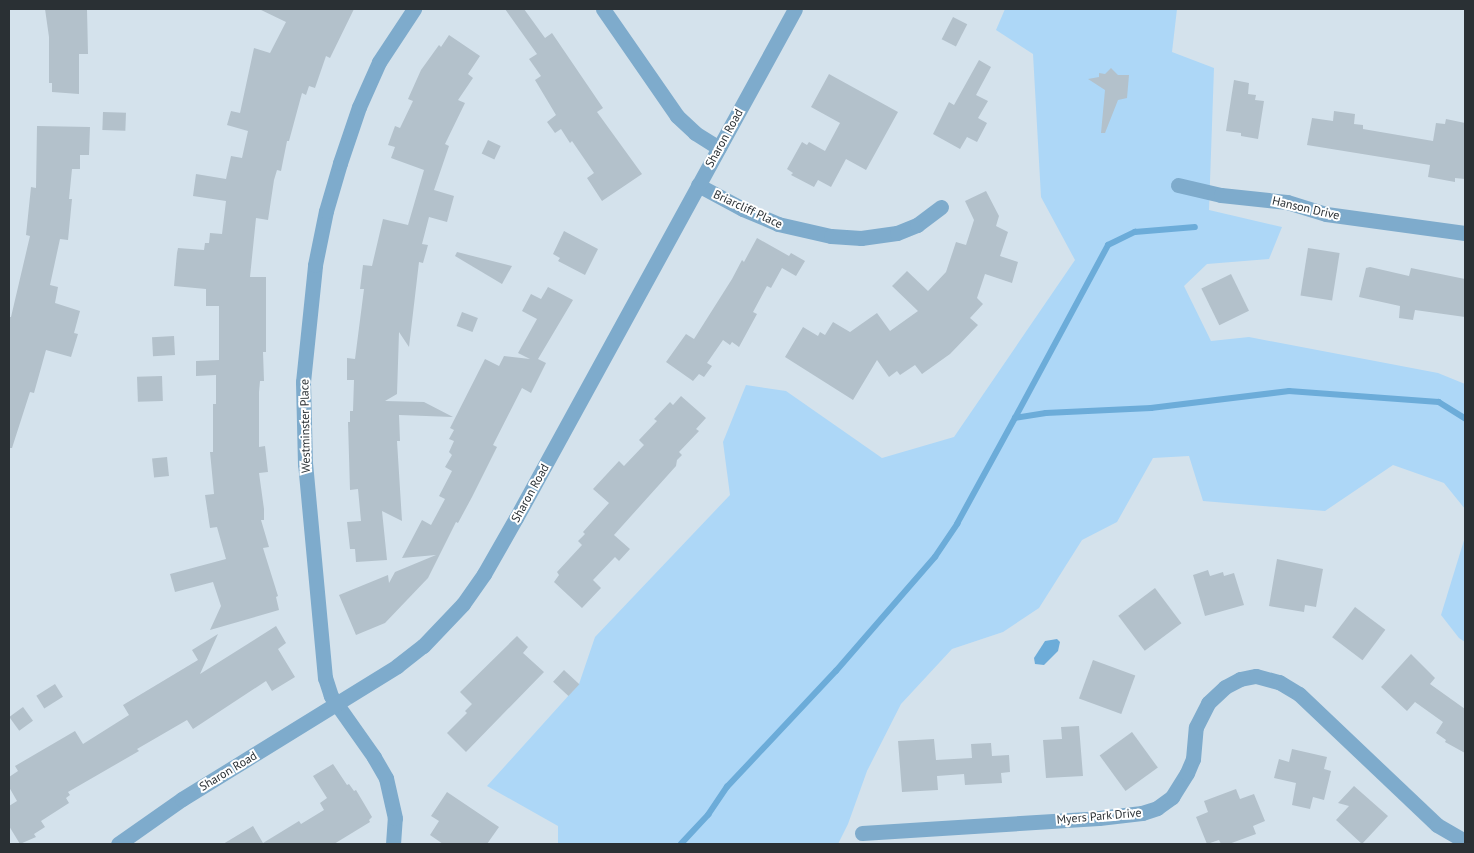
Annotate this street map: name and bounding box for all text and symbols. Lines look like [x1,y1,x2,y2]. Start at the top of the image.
street label: Sharon Road [702,106,746,170]
street label: Briarcliff Place [711,187,785,231]
street label: Hanson Drive [1271,193,1341,223]
street label: Westminster Place [297,379,313,473]
street label: Sharon Road [508,461,552,525]
street label: Sharon Road [197,748,259,794]
street label: Myers Park Drive [1056,805,1142,827]

